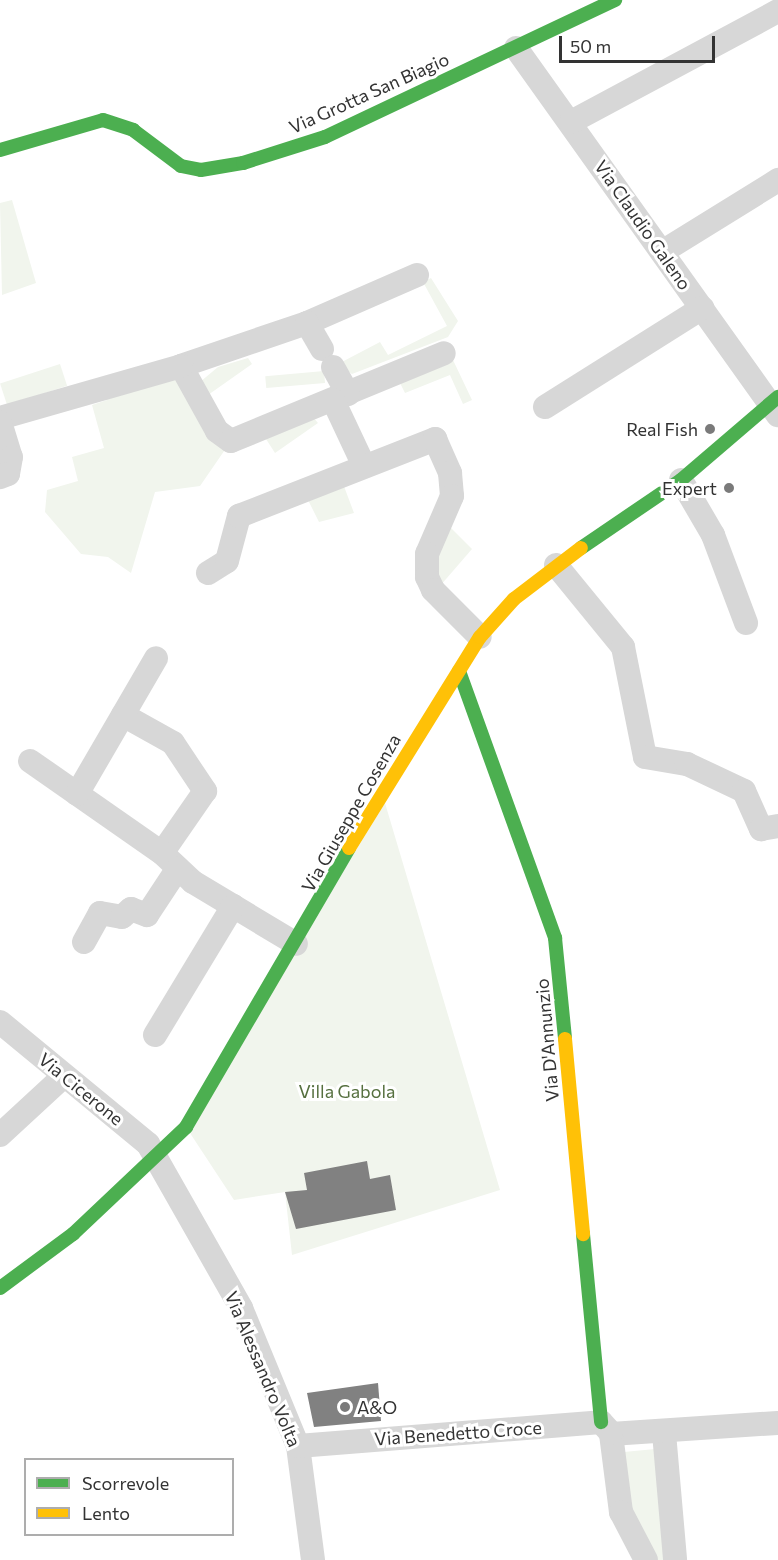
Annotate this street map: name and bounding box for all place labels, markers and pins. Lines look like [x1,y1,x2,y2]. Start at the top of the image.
place label: Real Fish [626,418,698,440]
marker: Real Fish [703,422,717,436]
place label: Expert [662,477,717,499]
marker: Expert [722,481,736,495]
place label: A&O [357,1396,397,1418]
marker: A&O [338,1400,352,1414]

